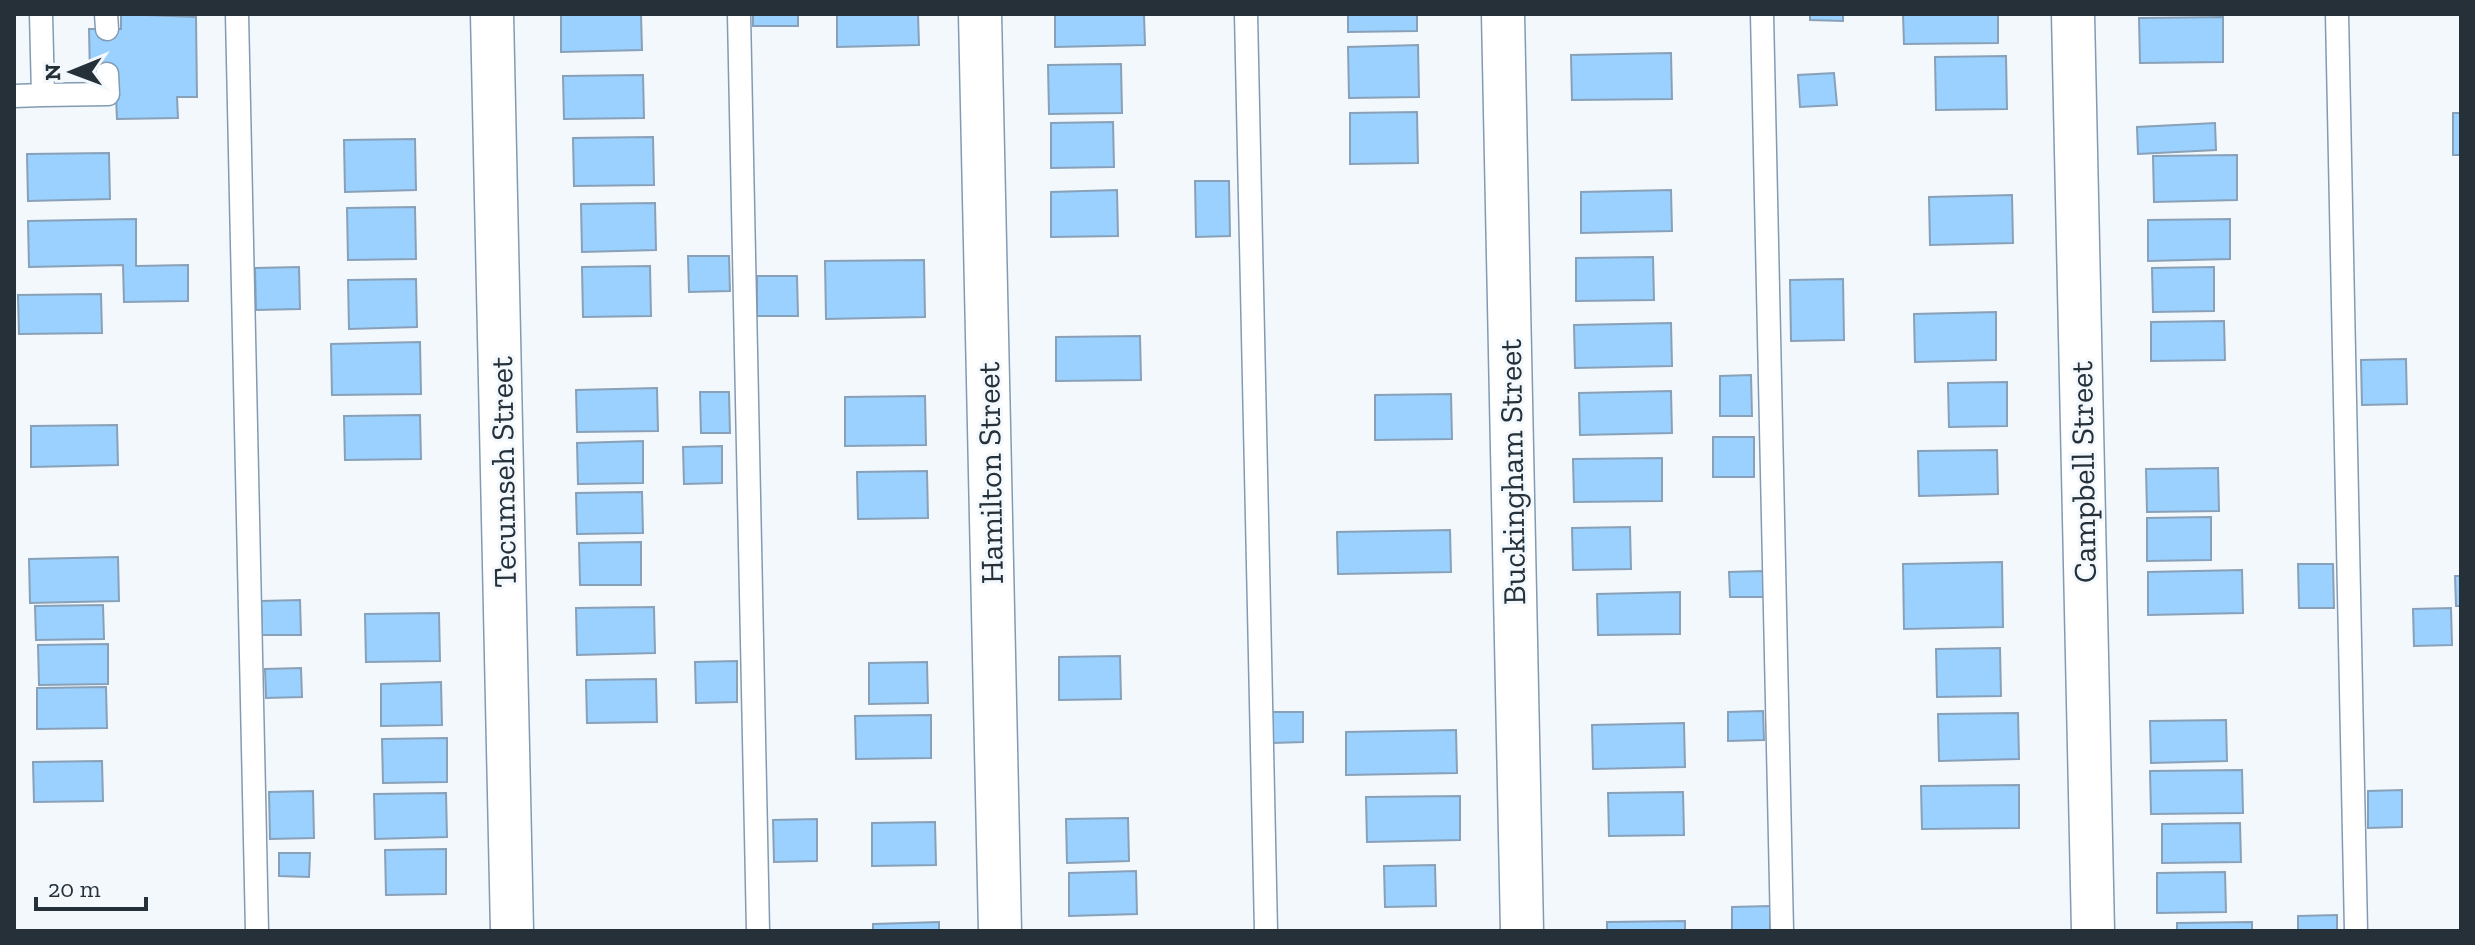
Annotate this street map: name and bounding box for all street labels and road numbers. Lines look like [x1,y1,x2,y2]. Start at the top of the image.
street label: Buckingham Street [1491,339,1533,605]
street label: Tecumseh Street [482,356,524,588]
street label: Hamilton Street [969,361,1011,585]
street label: Campbell Street [2062,361,2104,583]

